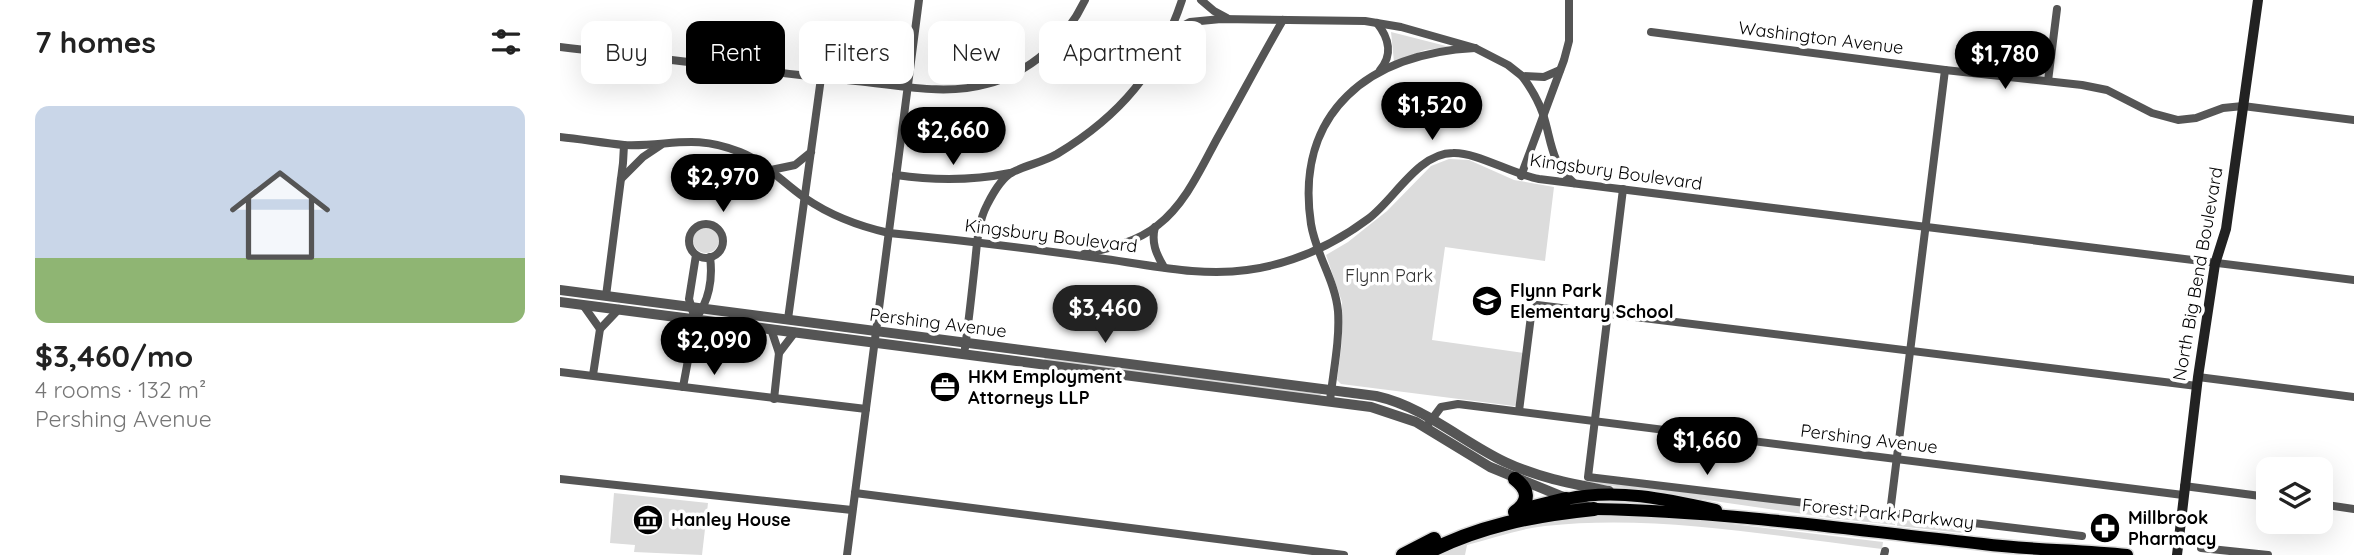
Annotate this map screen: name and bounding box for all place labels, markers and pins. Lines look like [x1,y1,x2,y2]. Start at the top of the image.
pin: $1,780 [1948,32,2062,91]
pin: $1,520 [1375,82,1489,142]
pin: $2,660 [896,108,1010,167]
pin: $2,970 [666,154,780,214]
place label: Flynn Park Elementary School [1510,279,1674,323]
school or university icon: Flynn Park Elementary School [1470,284,1504,318]
pin: $3,460 [1048,286,1162,345]
pin: $2,090 [657,318,771,377]
place label: HKM Employment Attorneys LLP [968,365,1123,409]
office icon: HKM Employment Attorneys LLP [928,370,962,404]
pin: $1,660 [1650,418,1764,477]
museum icon: Hanley House [631,503,665,537]
place label: Millbrook Pharmacy [2128,506,2216,550]
place label: Hanley House [671,508,791,531]
pharmacy icon: Millbrook Pharmacy [2088,511,2122,545]

